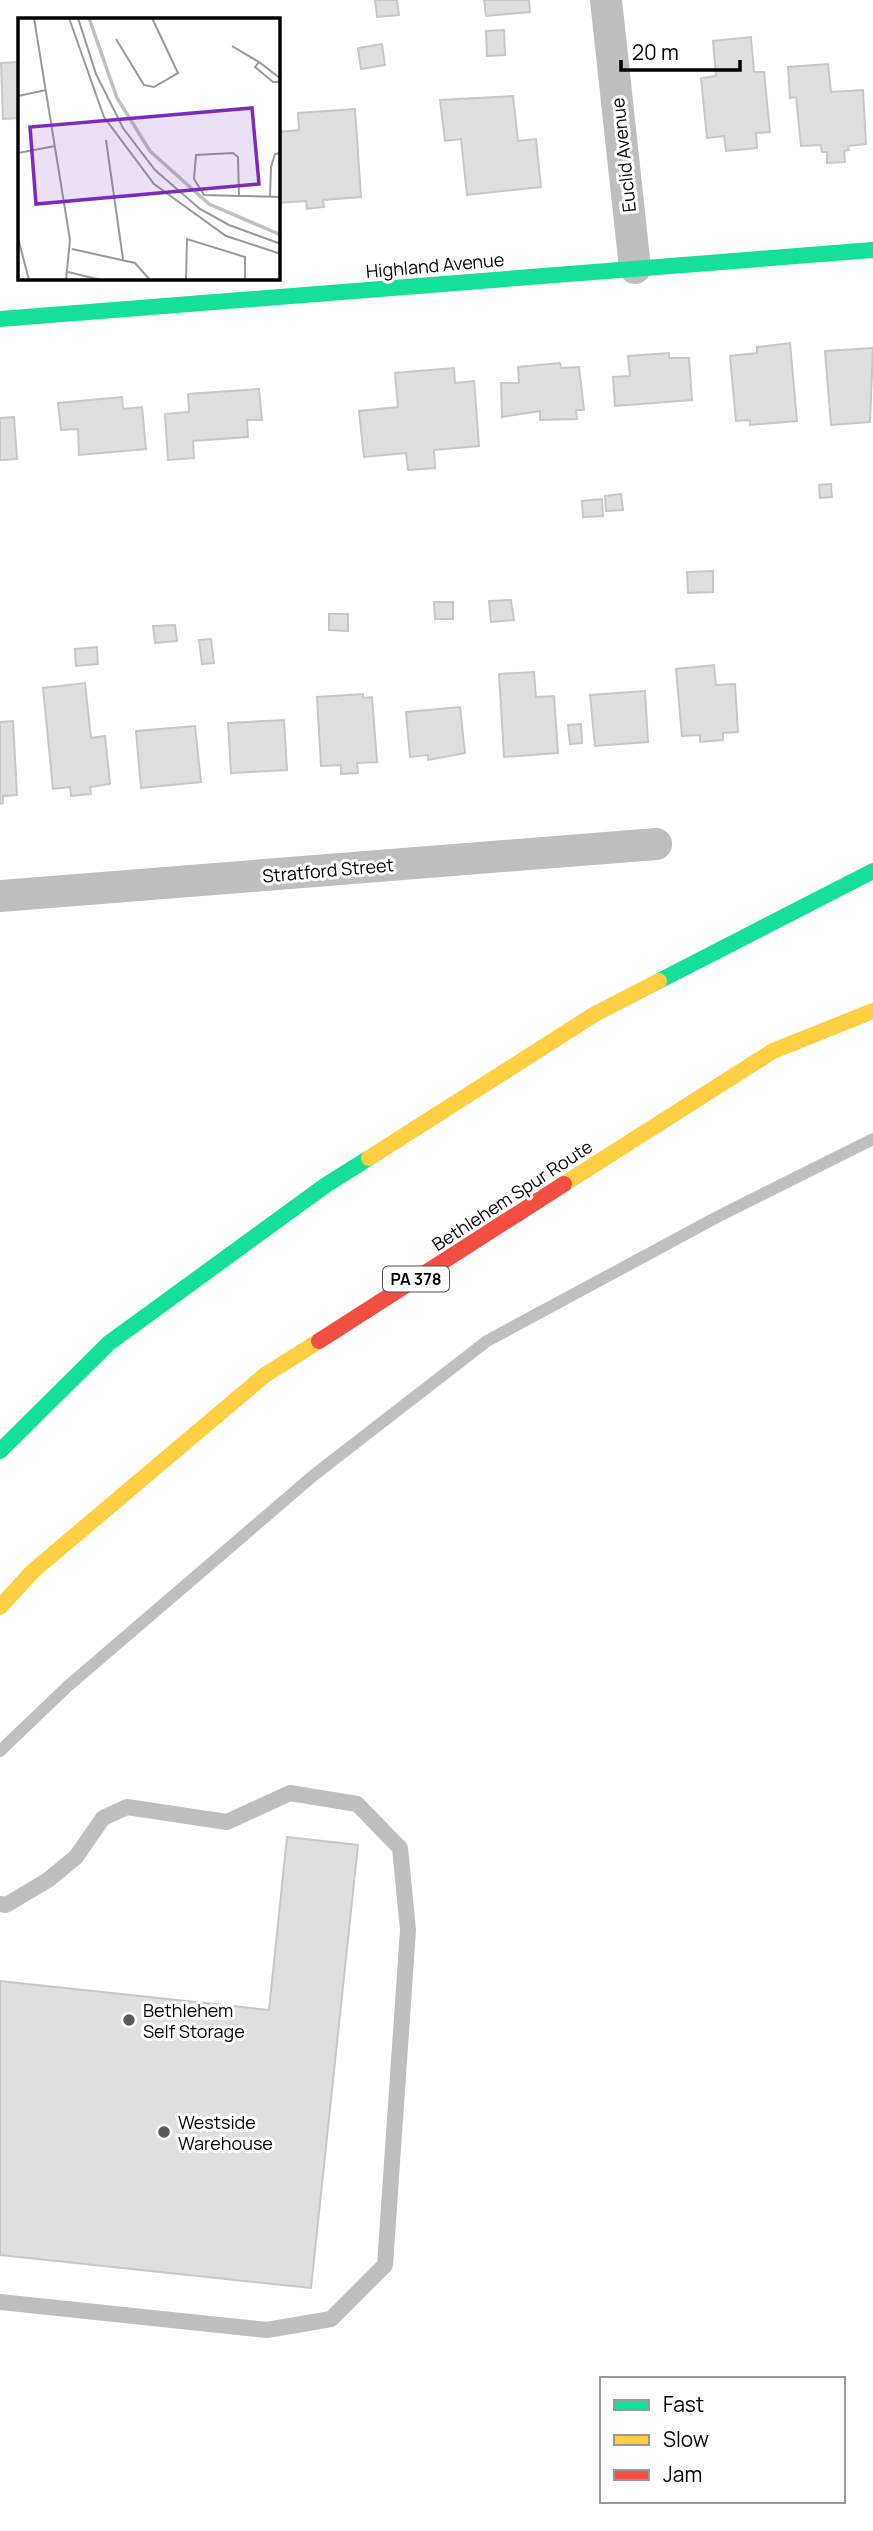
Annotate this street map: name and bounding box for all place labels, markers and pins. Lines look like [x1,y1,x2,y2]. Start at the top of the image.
place label: Bethlehem Self Storage [143,1998,245,2043]
marker: Bethlehem Self Storage [121,2012,137,2028]
place label: Westside Warehouse [178,2110,273,2155]
marker: Westside Warehouse [156,2124,172,2140]

